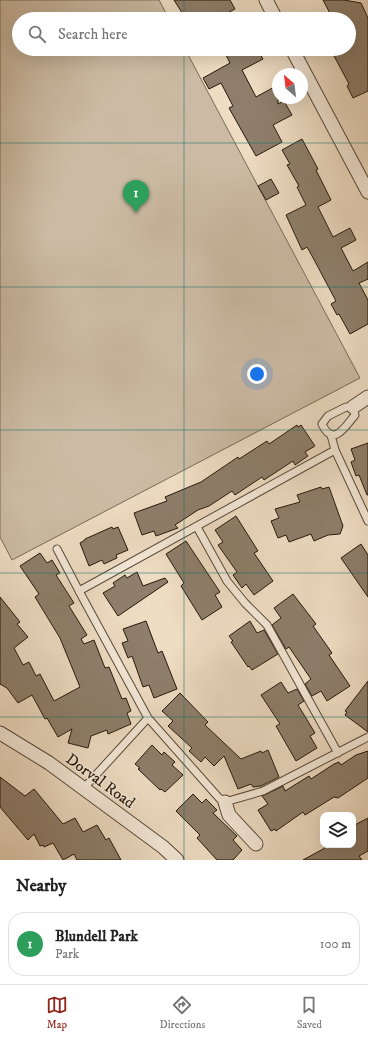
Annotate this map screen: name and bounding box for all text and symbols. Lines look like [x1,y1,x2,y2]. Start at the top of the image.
search box [12,12,356,56]
icon: search [26,23,48,45]
text: Search here [58,25,127,44]
north arrow [272,68,308,104]
pin: 1 [123,180,149,213]
your location [247,364,267,384]
street label: Dorval Road [62,749,139,813]
map controls [320,812,356,848]
button: layers [320,812,356,848]
text: Nearby [16,875,66,897]
text: Blundell Park [55,927,138,946]
text: 1 [28,936,32,952]
text: 100 m [320,936,351,952]
text: Park [55,946,79,962]
tab: Map [46,994,68,1032]
tab: Directions [160,994,205,1032]
tab: Saved [297,994,322,1032]

